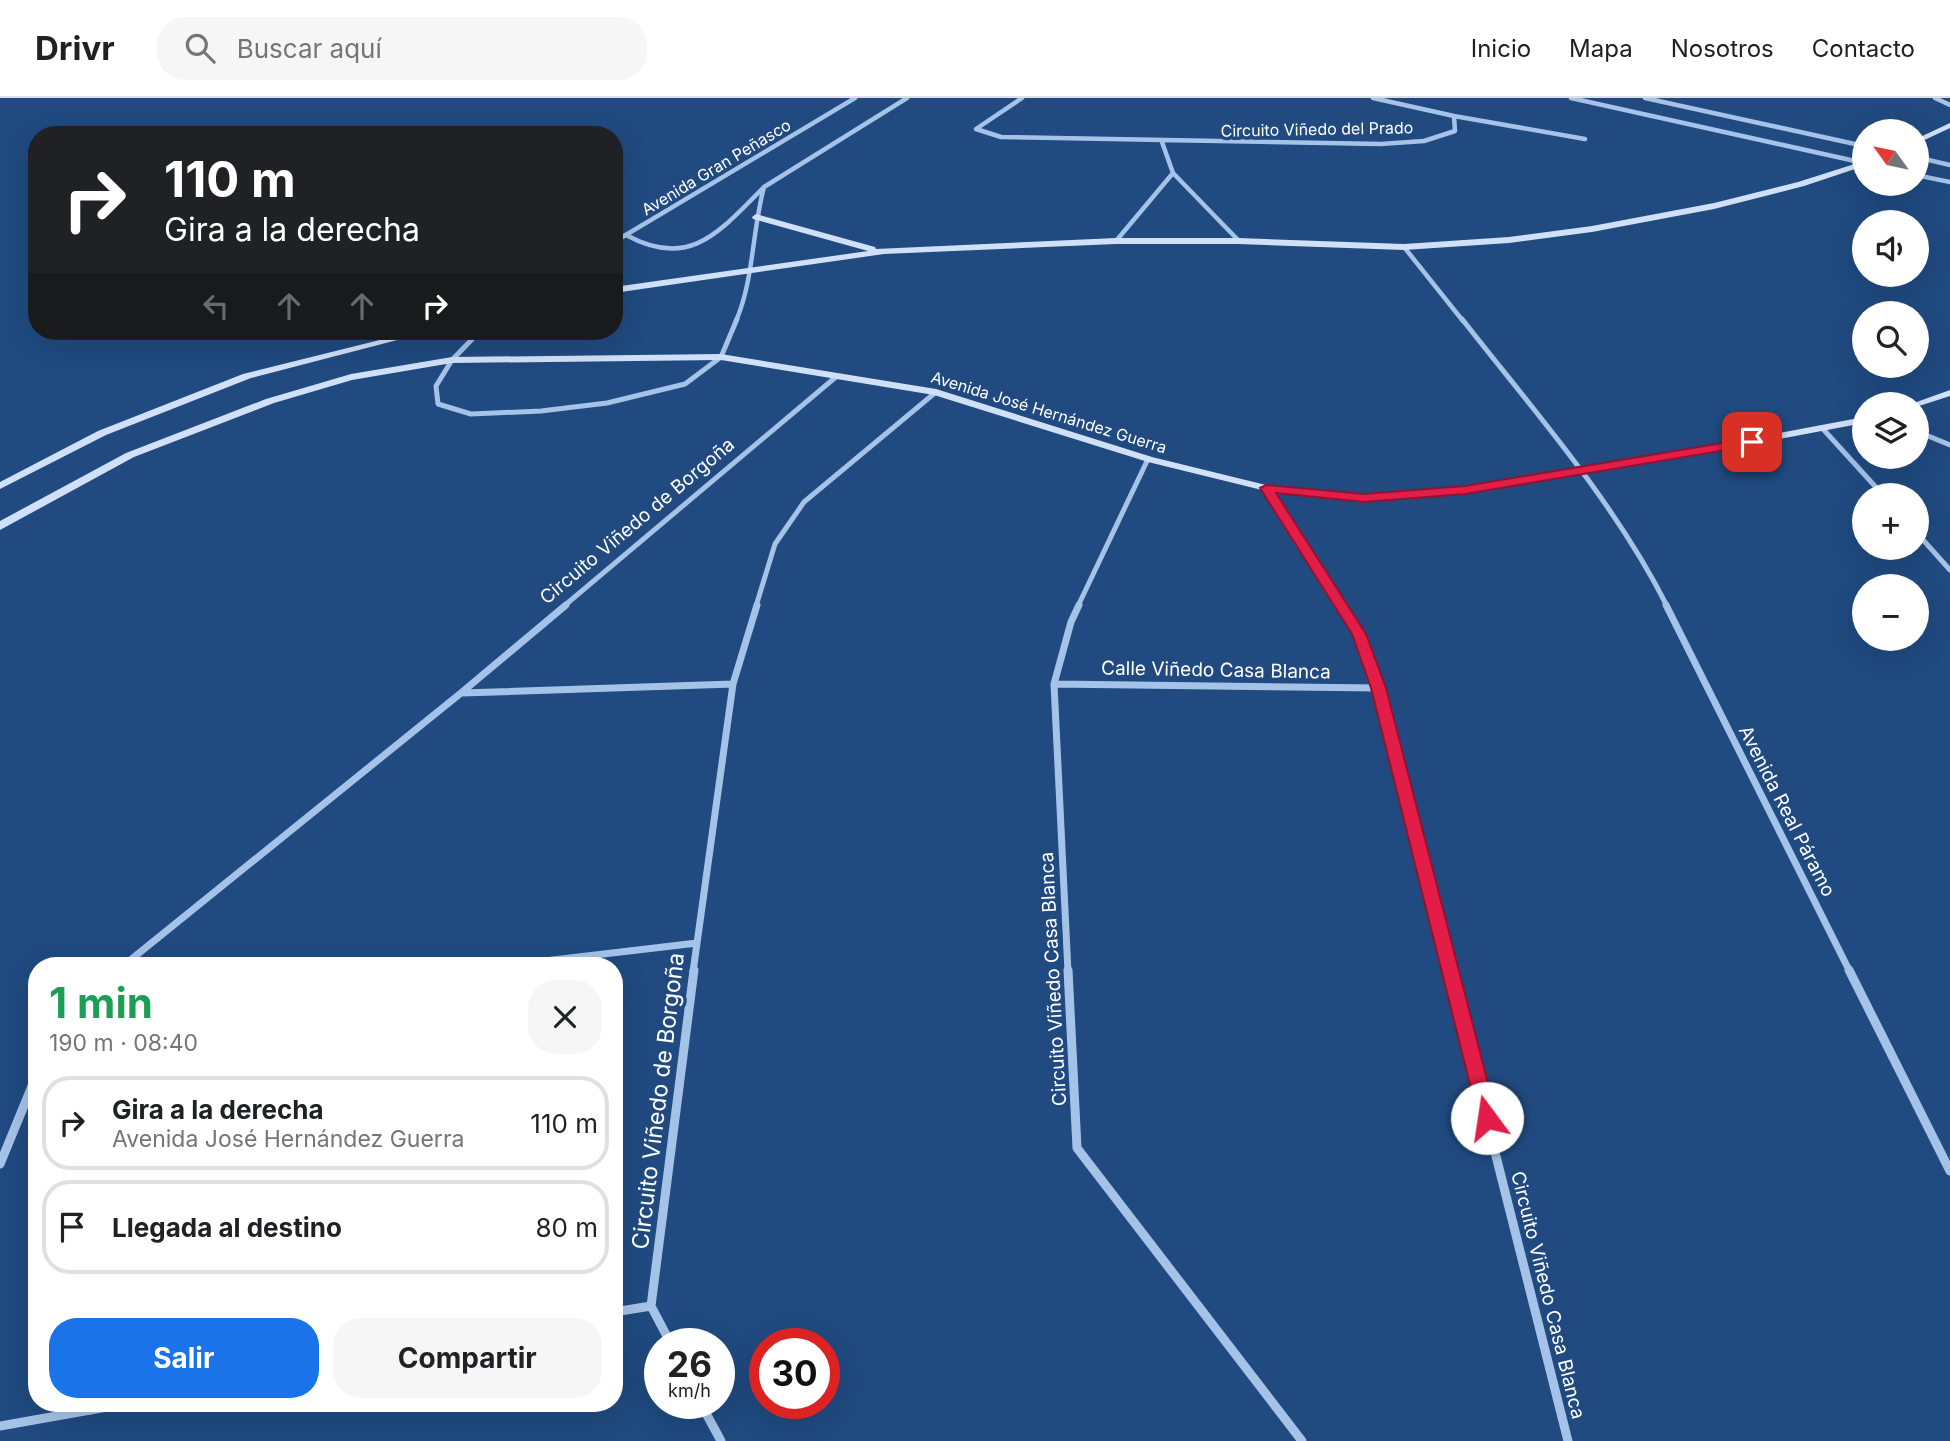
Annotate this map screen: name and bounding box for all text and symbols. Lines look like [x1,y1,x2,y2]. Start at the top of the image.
search box [157,17,647,80]
text: Drivr [35,28,115,68]
icon: search [181,29,219,67]
text: Buscar aquí [237,33,382,64]
text: Inicio [1471,34,1531,63]
text: Mapa [1569,34,1633,63]
text: Nosotros [1671,34,1774,63]
text: Contacto [1812,34,1915,63]
street label: Avenida Gran Peñasco [638,115,794,219]
street label: Circuito Viñedo del Prado [1221,117,1413,141]
north arrow [1852,119,1928,196]
map controls [1852,119,1929,651]
text: 110 m [164,150,296,209]
icon: right [49,154,140,245]
text: Gira a la derecha [164,210,420,249]
button: sound [1852,210,1929,287]
icon: left [197,287,235,325]
icon: ahead [270,287,308,325]
icon: ahead [343,287,381,325]
icon: right [416,287,454,325]
button: search [1852,301,1929,378]
street label: Avenida José Hernández Guerra [929,367,1169,457]
button: layers [1852,392,1929,469]
pin [1722,412,1782,472]
icon: arrive [1733,423,1771,461]
street label: Circuito Viñedo de Borgoña [535,433,739,609]
button: + [1852,483,1929,560]
button: − [1852,574,1929,651]
street label: Calle Viñedo Casa Blanca [1101,656,1331,684]
street label: Avenida Real Páramo [1734,722,1840,900]
street label: Circuito Viñedo Casa Blanca [1035,851,1071,1107]
street label: Circuito Viñedo de Borgoña [626,951,690,1251]
text: 1 min [49,977,153,1028]
button: close [528,980,602,1054]
text: 190 m · 08:40 [49,1029,198,1057]
position arrow [1450,1081,1524,1155]
text: Gira a la derecha [112,1094,324,1125]
icon: right [53,1104,91,1142]
text: 110 m [530,1108,598,1139]
text: Avenida José Hernández Guerra [112,1125,464,1153]
street label: Circuito Viñedo Casa Blanca [1506,1169,1590,1421]
icon: arrive [53,1208,91,1246]
text: Llegada al destino [112,1212,342,1243]
text: 80 m [535,1212,598,1243]
button: Salir [49,1318,319,1398]
button: Compartir [333,1318,602,1398]
speed limit sign: 30 [749,1328,840,1419]
text: 26 [667,1343,712,1385]
text: km/h [668,1380,711,1401]

